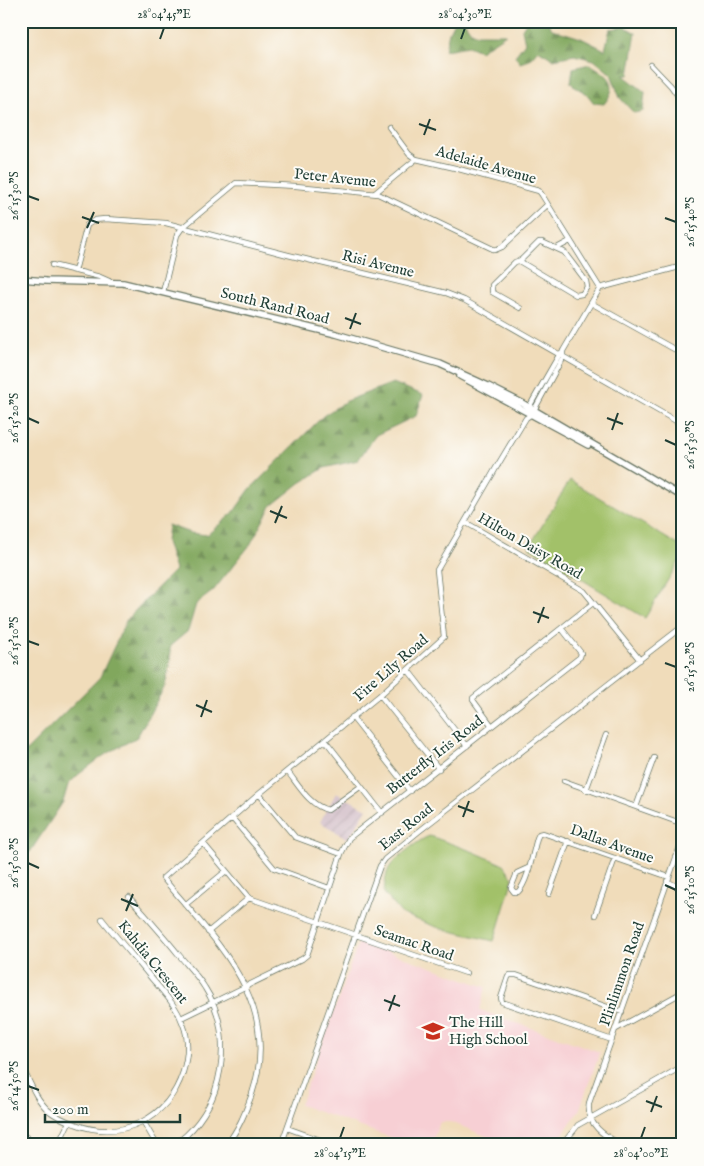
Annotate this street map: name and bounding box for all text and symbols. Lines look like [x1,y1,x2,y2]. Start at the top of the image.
text: 28°04'45"E [137,7,191,22]
text: 28°04'30"E [438,7,492,22]
street label: Adelaide Avenue [433,141,538,188]
street label: Peter Avenue [293,164,377,192]
text: 26°15'30"S [7,171,22,221]
text: 26°15'40"S [683,197,698,247]
street label: Risi Avenue [340,246,416,282]
street label: South Rand Road [219,283,332,329]
text: 26°15'20"S [7,393,22,443]
text: 26°15'30"S [683,420,698,470]
street label: Hilton Daisy Road [474,508,587,584]
text: 26°15'10"S [7,616,22,666]
street label: Fire Lily Road [350,630,433,705]
text: 26°15'20"S [683,642,698,692]
street label: Butterfly Iris Road [383,711,488,799]
street label: East Road [375,799,438,855]
street label: Dallas Avenue [568,820,657,868]
text: 26°15'00"S [7,838,22,888]
text: 26°15'10"S [683,865,698,915]
street label: Kahdia Crescent [114,916,192,1008]
street label: Plinlimmon Road [595,918,649,1029]
street label: Seamac Road [372,921,457,966]
place label: The Hill High School [449,1013,528,1049]
school or university icon: The Hill High School [420,1018,446,1044]
text: 26°14'50"S [7,1061,22,1111]
scale bar [45,1091,180,1123]
text: 200 m [52,1100,89,1119]
text: 28°04'15"E [314,1146,366,1161]
text: 28°04'00"E [613,1146,669,1161]

